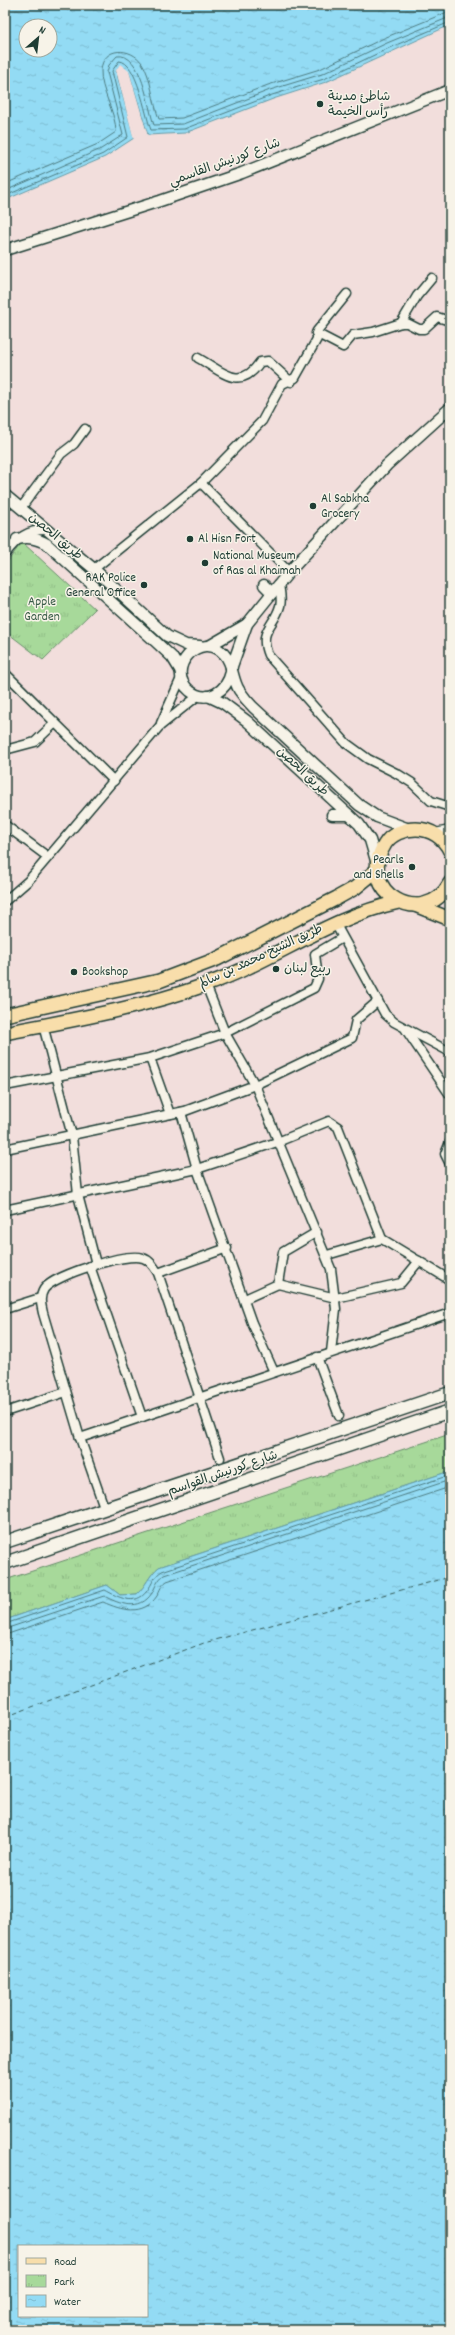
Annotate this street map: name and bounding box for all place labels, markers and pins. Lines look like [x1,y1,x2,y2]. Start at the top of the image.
place label: شاطئ مدينة رأس الخيمة [328,88,390,122]
marker: شاطئ مدينة رأس الخيمة [315,99,325,109]
place label: Al Sabkha Grocery [321,490,370,524]
marker: Al Sabkha Grocery [308,501,318,511]
place label: Al Hisn Fort [198,530,256,549]
marker: Al Hisn Fort [185,534,195,544]
place label: National Museum of Ras al Khaimah [213,547,301,581]
marker: National Museum of Ras al Khaimah [200,558,210,568]
place label: RAK Police General Office [66,569,136,603]
marker: RAK Police General Office [139,580,149,590]
place label: Pearls and Shells [354,851,404,885]
marker: Pearls and Shells [407,862,417,872]
place label: ربيع لبنان [284,960,331,979]
place label: Bookshop [82,963,128,982]
marker: ربيع لبنان [271,964,281,974]
marker: Bookshop [69,967,79,977]

